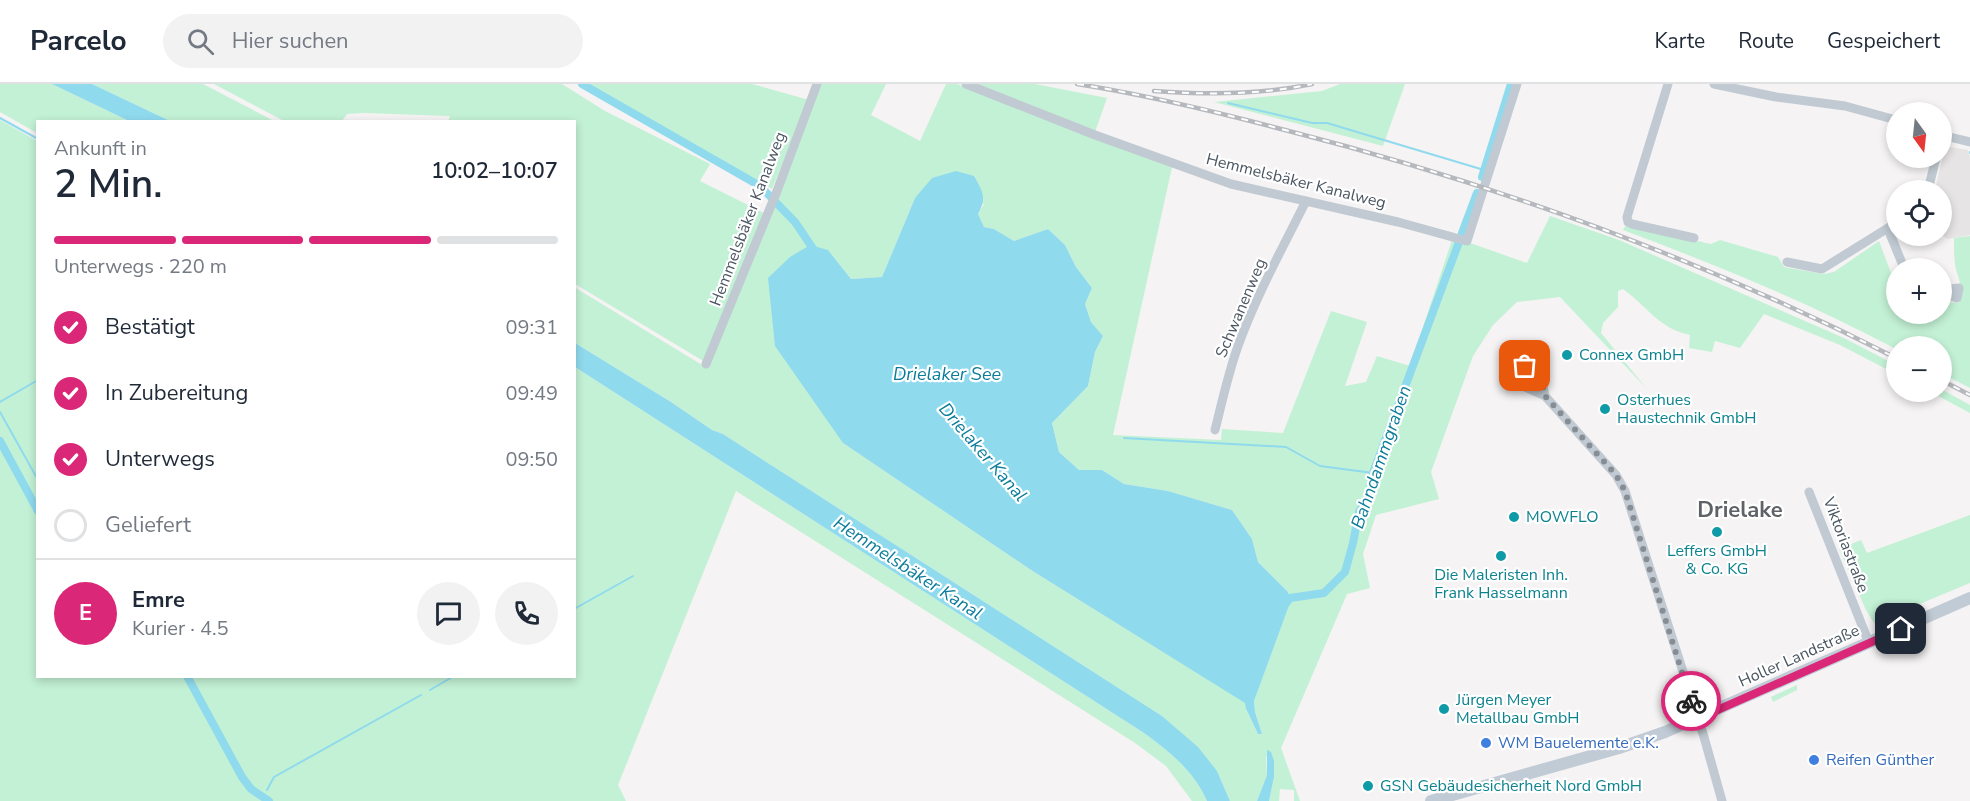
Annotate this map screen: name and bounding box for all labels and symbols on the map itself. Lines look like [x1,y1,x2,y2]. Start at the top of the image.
north arrow [1886,102,1952,168]
street label: Hemmelsbäker Kanalweg [705,129,791,309]
street label: Hemmelsbäker Kanalweg [1204,148,1388,214]
street label: Schwanenweg [1210,255,1272,361]
pin [1499,340,1550,391]
place label: Connex GmbH [1579,344,1684,366]
marker: Connex GmbH [1560,348,1574,362]
water label: Drielaker See [893,362,1001,386]
water label: Bahndammgraben [1345,382,1417,532]
place label: Osterhues Haustechnik GmbH [1617,389,1757,429]
water label: Drielaker Kanal [933,397,1033,507]
marker: Osterhues Haustechnik GmbH [1598,402,1612,416]
street label: Viktoriastraße [1817,493,1874,596]
district label: Drielake [1697,495,1783,525]
place label: MOWFLO [1526,506,1598,528]
marker: MOWFLO [1507,510,1521,524]
water label: Hemmelsbäker Kanal [829,511,987,625]
marker: Leffers GmbH & Co. KG [1710,525,1724,539]
place label: Leffers GmbH & Co. KG [1667,540,1767,580]
marker: Die Maleristen Inh. Frank Hasselmann [1494,549,1508,563]
place label: Die Maleristen Inh. Frank Hasselmann [1434,564,1568,604]
pin [1875,603,1926,654]
street label: Holler Landstraße [1735,619,1863,693]
courier [1661,671,1721,731]
place label: Jürgen Meyer Metallbau GmbH [1455,689,1579,729]
marker: Jürgen Meyer Metallbau GmbH [1437,702,1451,716]
place label: WM Bauelemente e.K. [1498,732,1659,754]
marker: WM Bauelemente e.K. [1479,736,1493,750]
place label: Reifen Günther [1826,749,1934,771]
marker: Reifen Günther [1807,753,1821,767]
place label: GSN Gebäudesicherheit Nord GmbH [1380,775,1642,797]
marker: GSN Gebäudesicherheit Nord GmbH [1361,779,1375,793]

